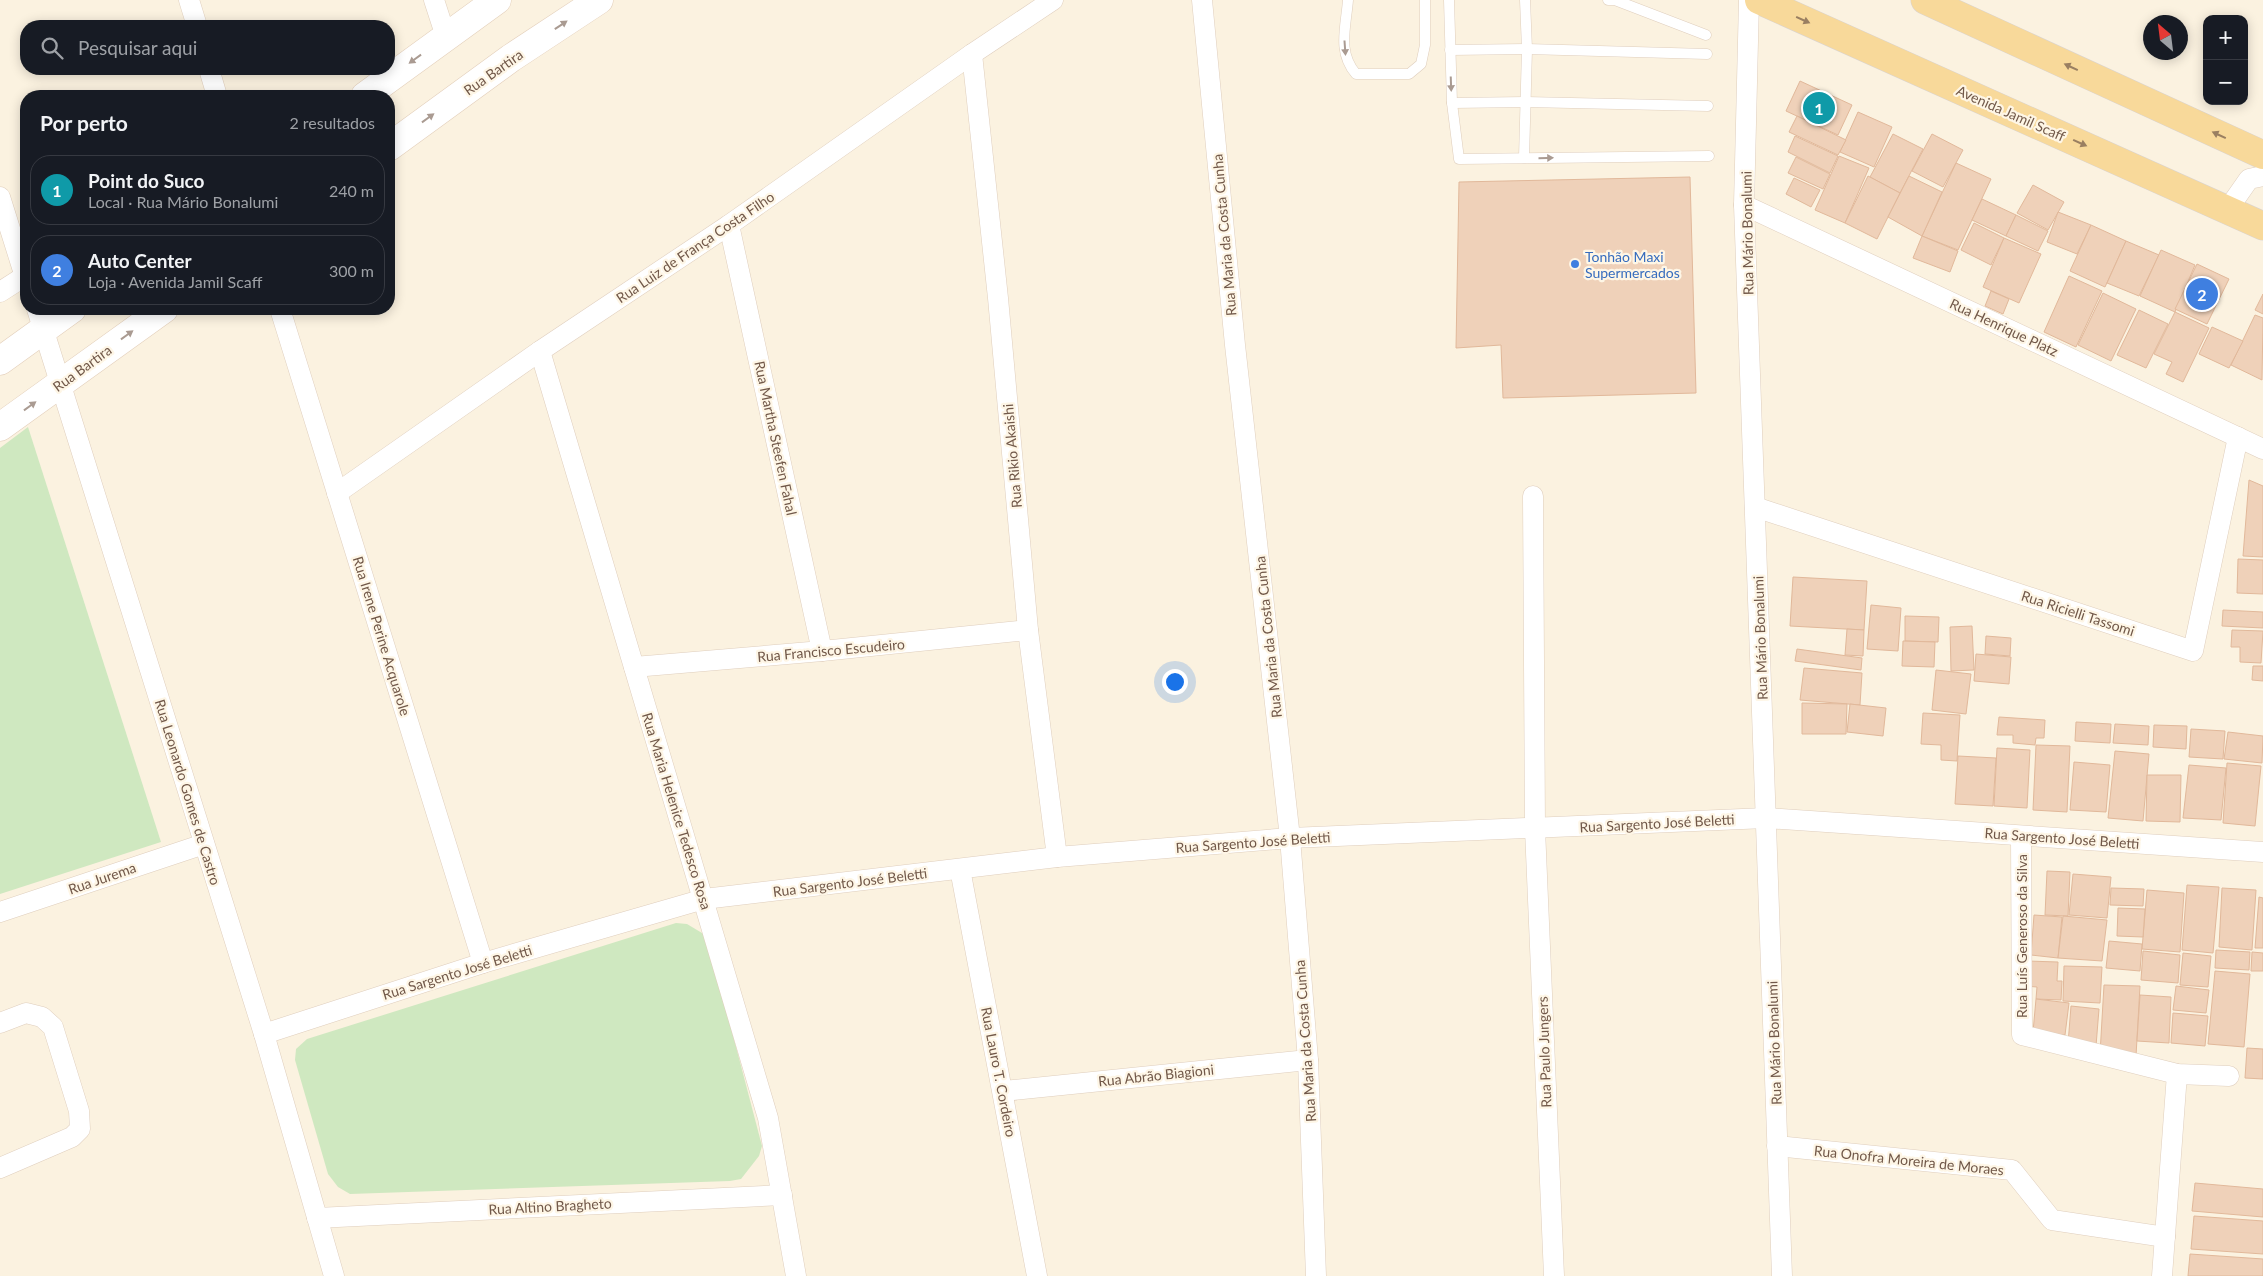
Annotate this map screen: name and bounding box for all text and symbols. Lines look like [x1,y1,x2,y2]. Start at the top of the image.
north arrow [2143,15,2188,60]
map controls [2203,15,2248,105]
button: + [2203,15,2248,60]
one-way arrow [1796,16,1810,24]
search box [20,20,395,75]
one-way arrow [555,20,568,30]
icon: search [38,34,66,62]
text: Pesquisar aqui [78,36,197,59]
one-way arrow [1341,41,1349,57]
street label: Rua Bartira [460,45,526,99]
one-way arrow [409,54,422,65]
button: − [2203,60,2248,105]
one-way arrow [2064,63,2078,71]
one-way arrow [1447,76,1455,92]
street label: Avenida Jamil Scaff [1954,81,2069,145]
pin: 1 [1803,89,1835,127]
text: Por perto [40,110,128,135]
text: 2 resultados [289,113,375,132]
one-way arrow [421,113,435,123]
one-way arrow [2212,131,2226,139]
one-way arrow [2073,139,2087,147]
street label: Rua Maria da Costa Cunha [1208,153,1240,317]
one-way arrow [1538,153,1554,161]
text: Point do Suco [88,169,205,192]
street label: Rua Mário Bonalumi [1737,171,1757,295]
text: 1 [52,181,62,200]
text: 240 m [329,181,374,200]
street label: Rua Luiz de França Costa Filho [613,188,777,306]
text: Local · Rua Mário Bonalumi [88,192,278,211]
place label: Tonhão Maxi Supermercados [1585,248,1680,281]
text: Auto Center [88,249,192,272]
marker: Tonhão Maxi Supermercados [1569,258,1581,270]
text: 2 [52,261,62,280]
text: 300 m [329,261,374,280]
text: Loja · Avenida Jamil Scaff [88,272,262,291]
pin: 2 [2186,275,2218,313]
street label: Rua Henrique Platz [1947,294,2061,360]
one-way arrow [120,330,133,341]
street label: Rua Bartira [49,341,115,395]
street label: Rua Martha Steefen Fahal [751,359,801,517]
one-way arrow [23,401,37,411]
street label: Rua Rikio Akaishi [999,403,1025,509]
street label: Rua Irene Perine Acquarole [350,554,414,718]
street label: Rua Maria da Costa Cunha [1251,555,1285,719]
street label: Rua Mário Bonalumi [1749,576,1771,700]
street label: Rua Ricielli Tassomi [2019,587,2137,639]
street label: Rua Francisco Escudeiro [757,635,905,665]
your location [1162,669,1188,695]
street label: Rua Leonardo Gomes de Castro [152,697,224,887]
street label: Rua Maria Helenice Tedesco Rosa [639,710,715,912]
street label: Rua Sargento José Beletti [1579,810,1735,836]
street label: Rua Sargento José Beletti [1984,824,2140,852]
street label: Rua Sargento José Beletti [1175,828,1331,856]
street label: Rua Luís Generoso da Silva [2013,854,2030,1018]
street label: Rua Jurema [66,858,138,898]
street label: Rua Sargento José Beletti [772,864,928,900]
street label: Rua Sargento José Beletti [380,941,534,1003]
street label: Rua Maria da Costa Cunha [1291,959,1319,1123]
street label: Rua Mário Bonalumi [1763,981,1785,1105]
street label: Rua Paulo Jungers [1534,996,1554,1108]
street label: Rua Lauro T. Cordeiro [978,1005,1020,1139]
street label: Rua Abrão Biagioni [1097,1060,1215,1090]
street label: Rua Onofra Moreira de Moraes [1813,1142,2005,1178]
street label: Rua Altino Bragheto [488,1194,612,1218]

